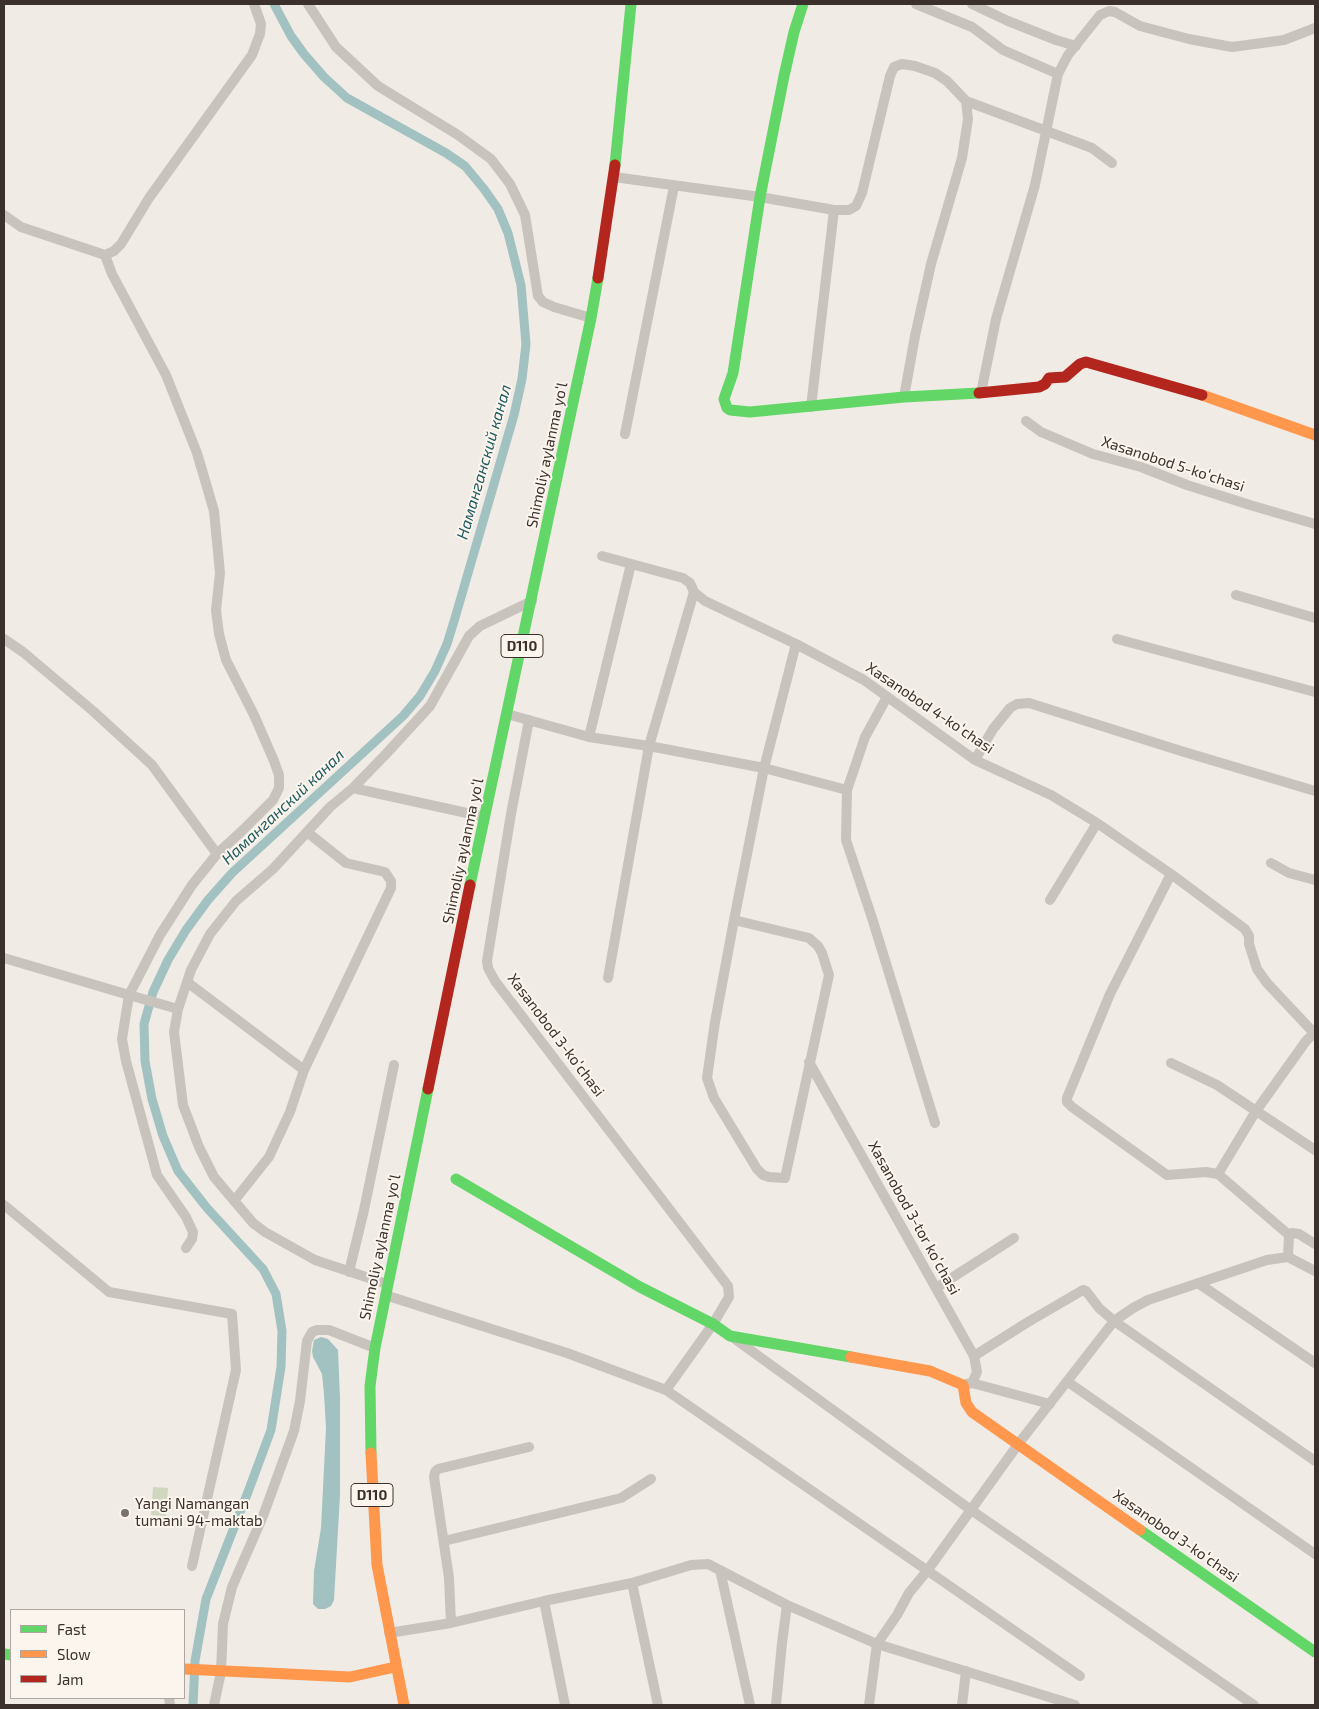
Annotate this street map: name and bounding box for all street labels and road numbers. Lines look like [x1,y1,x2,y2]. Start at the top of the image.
street label: Shimoliy aylanma yoʻl [523,381,571,529]
street label: Xasanobod 5-koʻchasi [1099,432,1247,496]
road number: D110 [501,634,543,658]
street label: Xasanobod 4-koʻchasi [863,658,997,758]
street label: Shimoliy aylanma yoʻl [439,777,487,925]
street label: Xasanobod 3-koʻchasi [504,970,608,1100]
street label: Xasanobod 3-tor koʻchasi [864,1138,964,1298]
street label: Shimoliy aylanma yoʻl [356,1173,404,1321]
road number: D110 [351,1484,393,1506]
street label: Xasanobod 3-koʻchasi [1110,1486,1242,1586]

